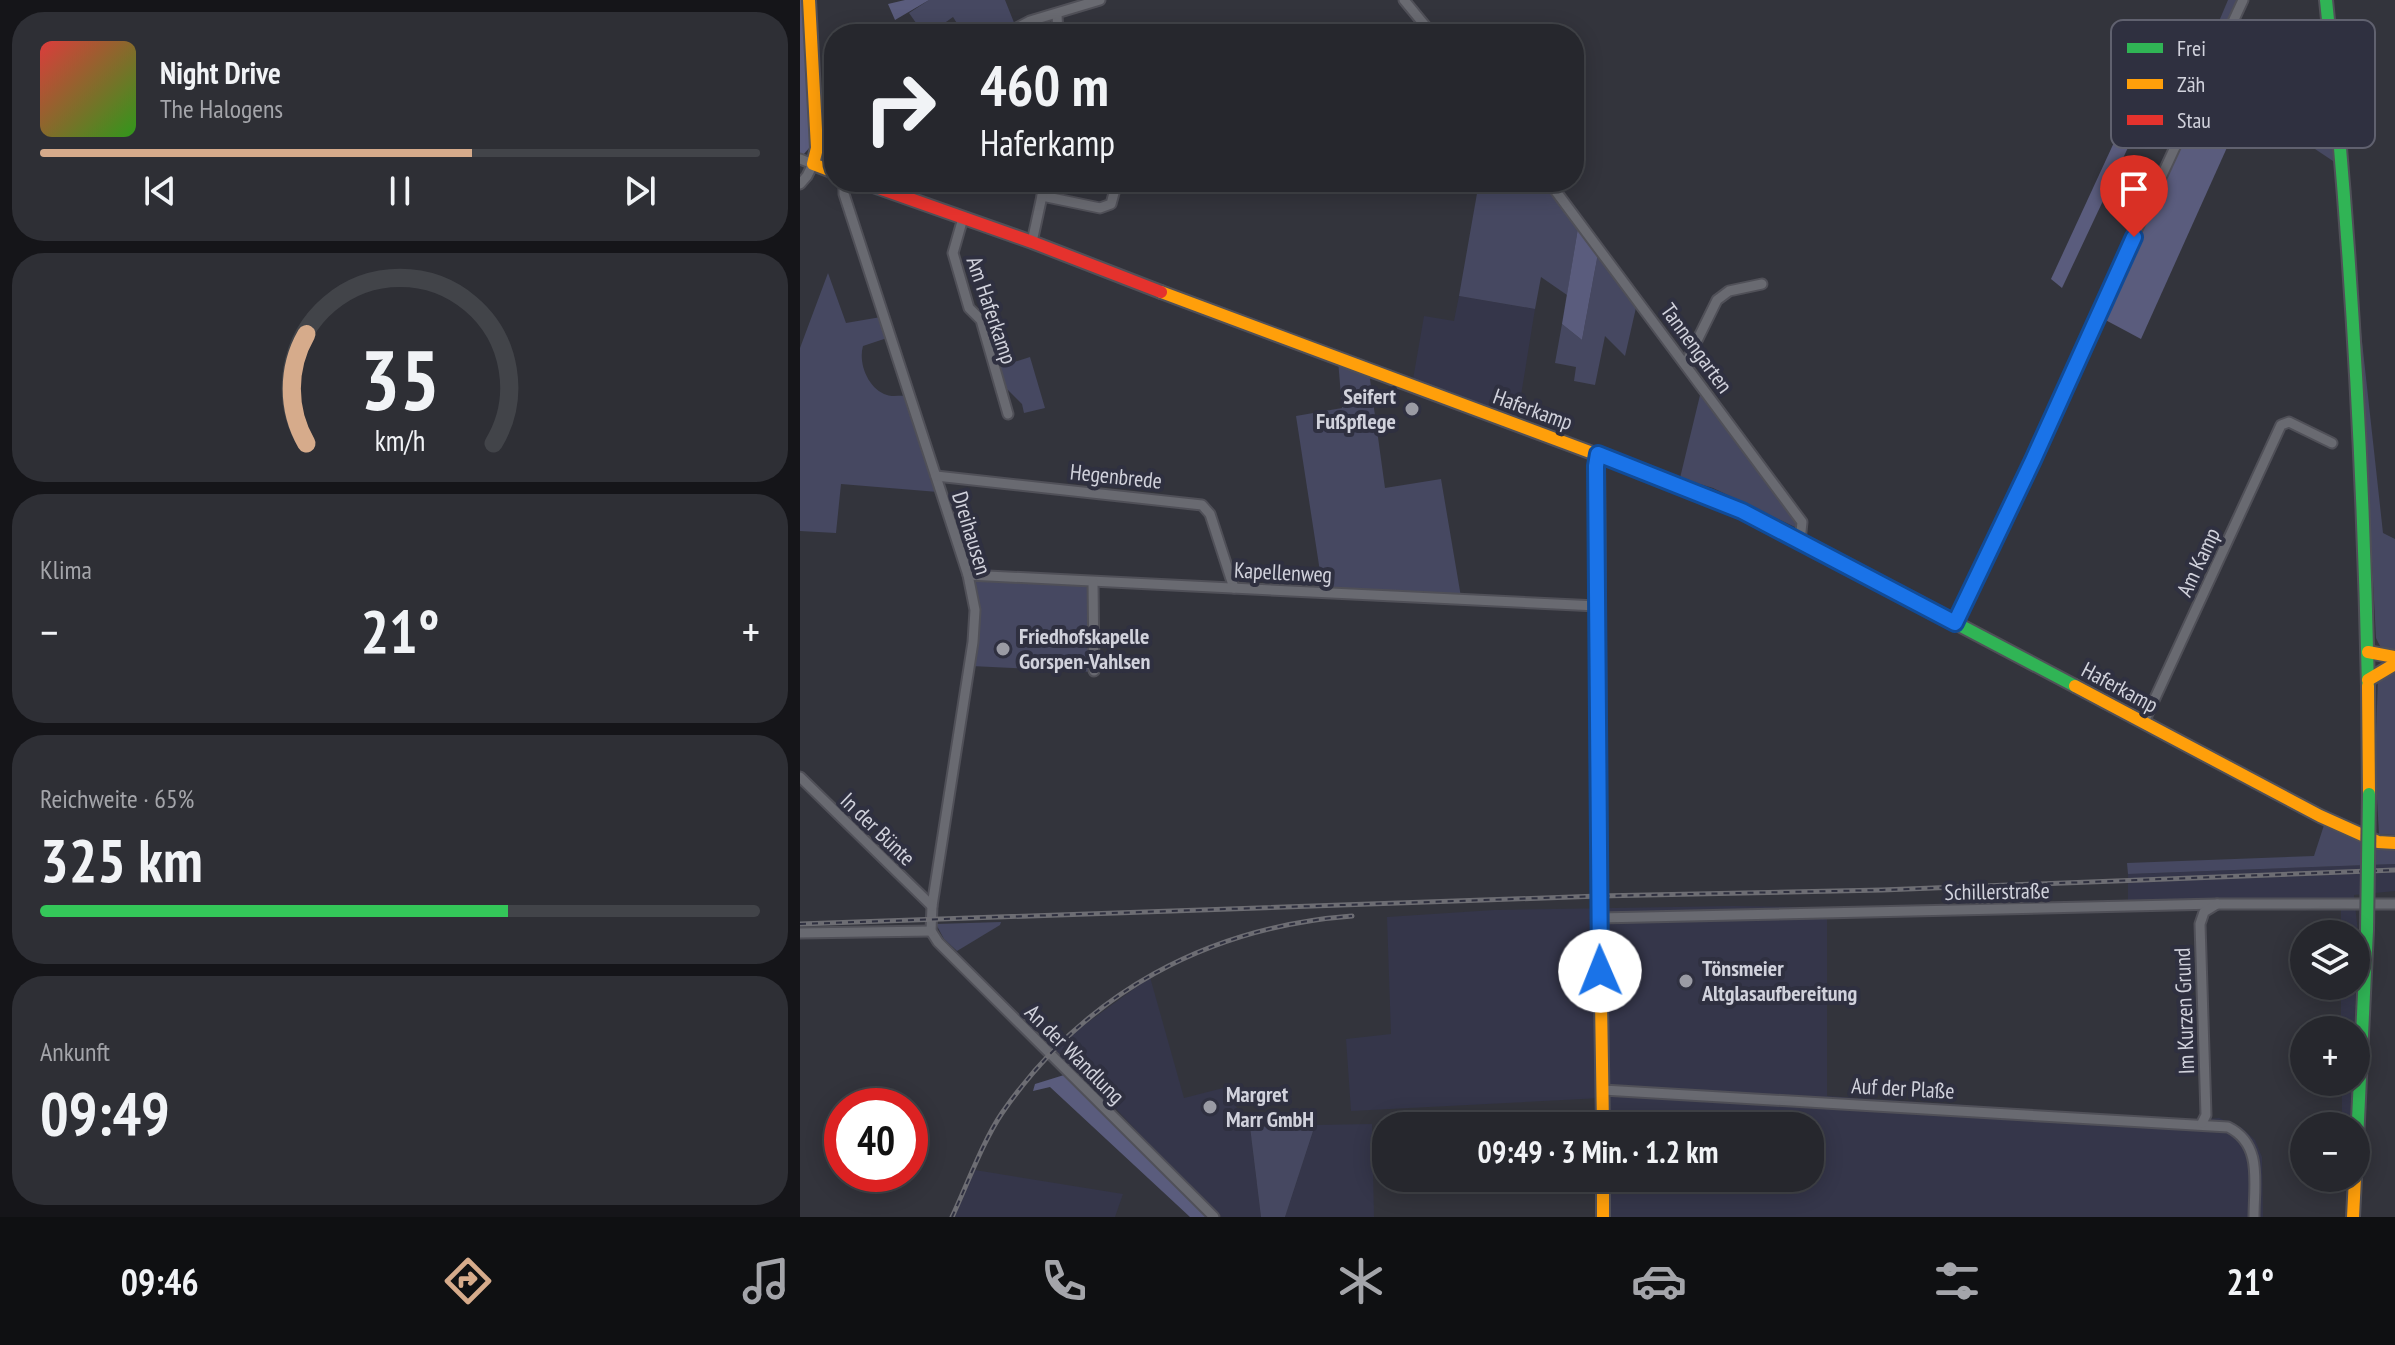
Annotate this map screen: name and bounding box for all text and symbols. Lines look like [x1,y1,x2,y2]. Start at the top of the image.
legend [2111,20,2375,148]
text: Frei [2177,34,2206,62]
text: 460 m [980,49,1109,121]
text: Night Drive [160,53,281,92]
icon: right [848,56,952,160]
text: Zäh [2177,70,2205,98]
text: The Halogens [160,92,283,125]
text: Stau [2177,106,2211,134]
text: Haferkamp [980,119,1115,166]
pin [2100,155,2168,237]
icon: arrive [2112,167,2156,211]
icon: previous [138,169,182,213]
icon: pause [378,169,422,213]
icon: next [618,169,662,213]
street label: Am Haferkamp [961,253,1023,367]
street label: Tannengarten [1655,298,1739,398]
text: 35 [360,324,440,432]
place label: Seifert Fußpflege [1316,382,1397,435]
street label: Haferkamp [1489,382,1577,436]
marker: Seifert Fußpflege [1403,400,1421,418]
text: km/h [375,422,425,459]
street label: Hegenbrede [1069,457,1163,495]
street label: Dreihausen [946,488,998,578]
street label: Am Kamp [2170,523,2226,601]
text: Klima [40,553,92,586]
street label: Kapellenweg [1233,555,1333,589]
text: 21° [360,592,440,670]
text: − [40,603,58,660]
text: + [742,603,760,660]
place label: Friedhofskapelle Gorspen-Vahlsen [1019,622,1151,675]
marker: Friedhofskapelle Gorspen-Vahlsen [994,640,1012,658]
street label: Haferkamp [2077,655,2163,719]
text: Reichweite · 65% [40,782,194,815]
street label: In der Bünte [835,787,921,871]
text: 325 km [40,821,203,899]
street label: Schillerstraße [1944,876,2050,906]
map controls [2290,920,2370,1192]
button: layers [2290,920,2370,1000]
position arrow [1558,929,1642,1013]
street label: Im Kurzen Grund [2168,947,2200,1075]
place label: Tönsmeier Altglasaufbereitung [1701,954,1857,1007]
marker: Tönsmeier Altglasaufbereitung [1677,972,1695,990]
street label: An der Wandlung [1019,998,1131,1110]
button: + [2290,1016,2370,1096]
text: Ankunft [40,1035,110,1068]
street label: Auf der Plaße [1851,1071,1955,1105]
text: 09:49 [40,1074,170,1152]
place label: Margret Marr GmbH [1226,1080,1314,1133]
speed limit sign: 40 [824,1088,928,1192]
marker: Margret Marr GmbH [1201,1098,1219,1116]
button: − [2290,1112,2370,1192]
text: 09:49 · 3 Min. · 1.2 km [1478,1132,1718,1171]
icon: directions [440,1253,496,1309]
icon: music [738,1253,794,1309]
icon: phone [1036,1253,1092,1309]
icon: climate [1333,1253,1389,1309]
icon: car [1631,1253,1687,1309]
icon: filters [1929,1253,1985,1309]
text: 09:46 [121,1258,199,1305]
text: 21° [2227,1258,2274,1305]

